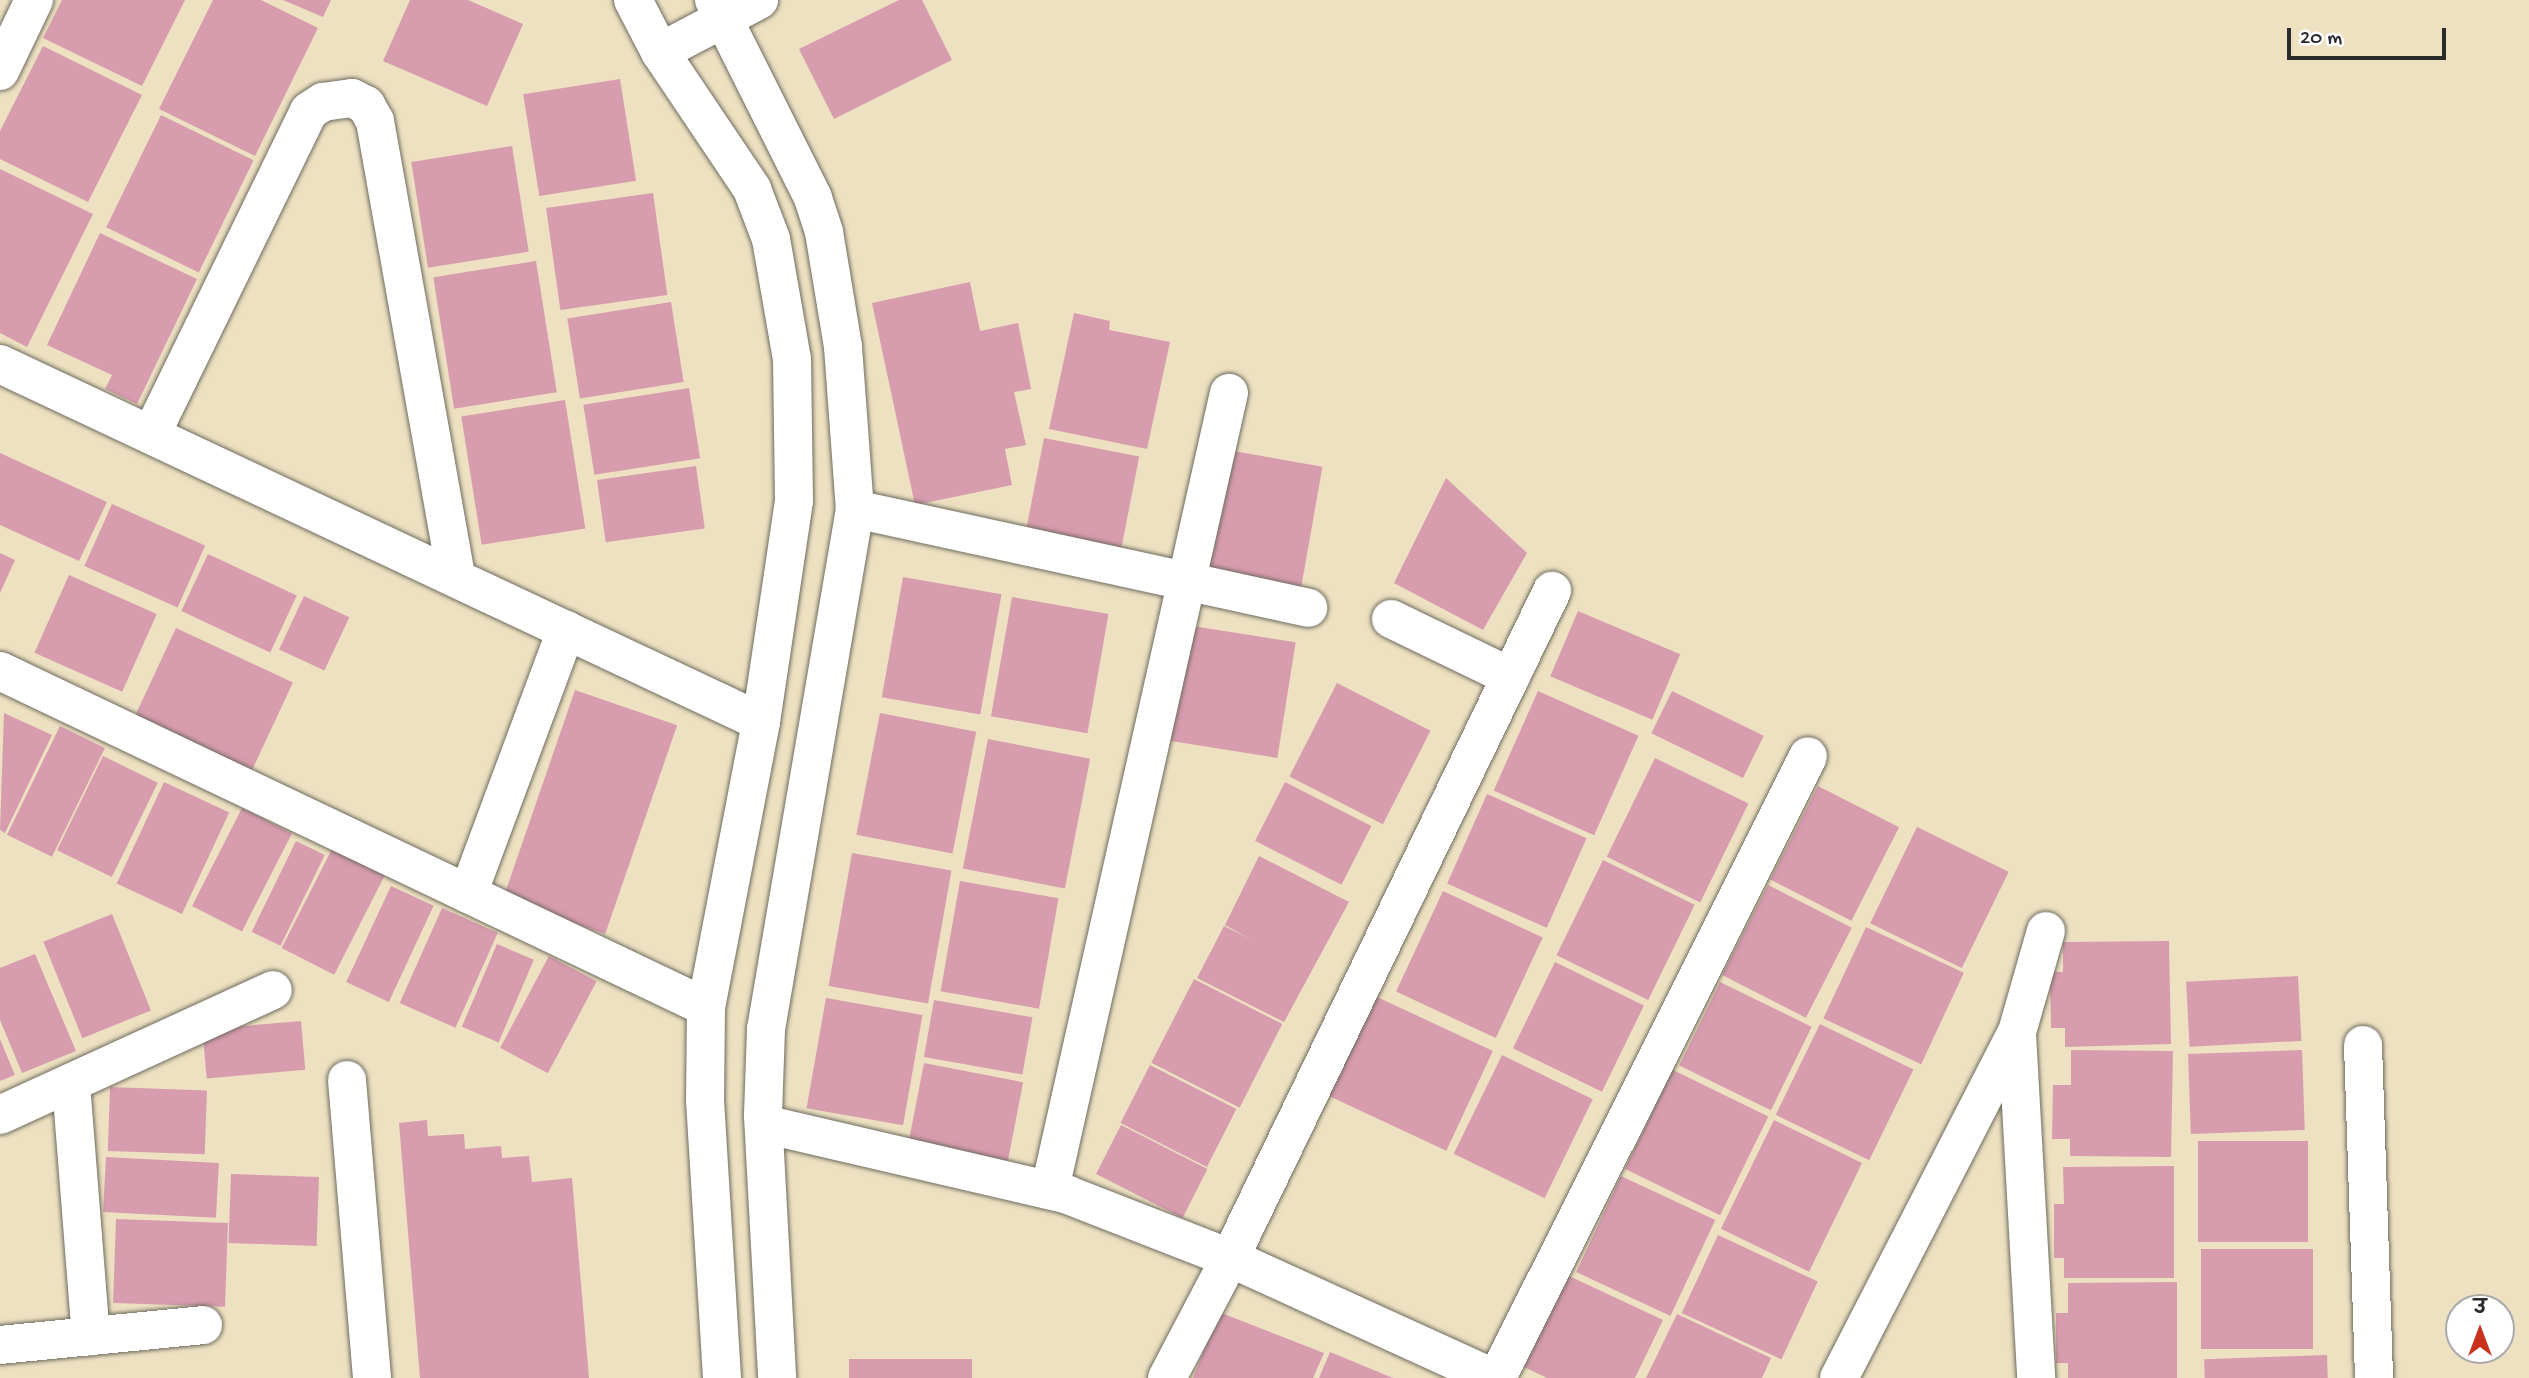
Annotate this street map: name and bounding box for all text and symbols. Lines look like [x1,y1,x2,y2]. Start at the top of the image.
scale bar [2291,14,2450,58]
text: 20 m [2300,27,2342,52]
north arrow [2445,1294,2515,1364]
text: उ [2474,1298,2486,1321]

